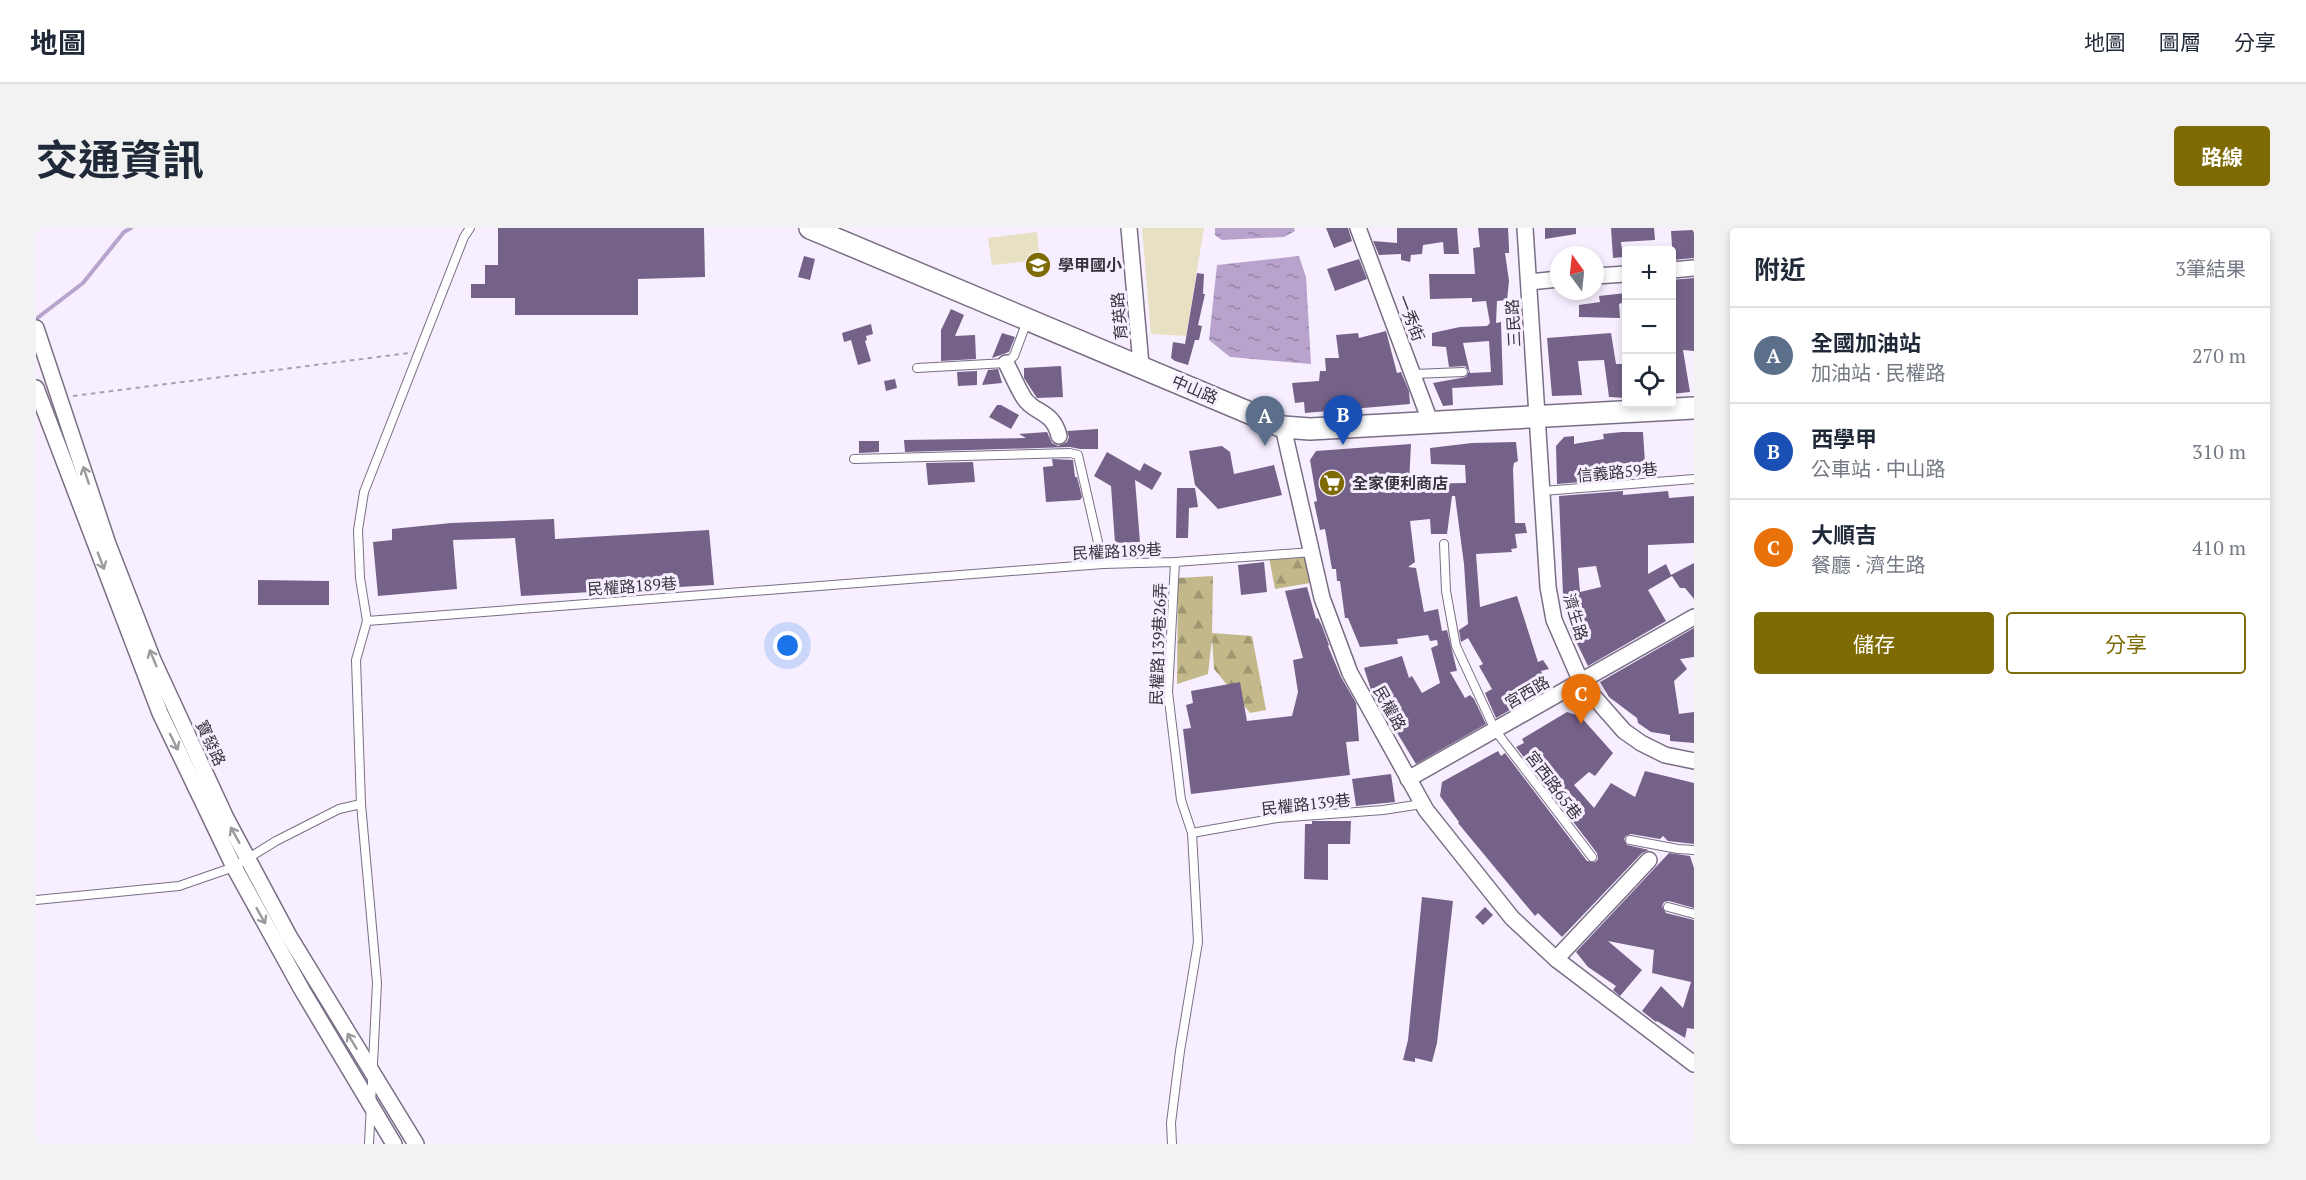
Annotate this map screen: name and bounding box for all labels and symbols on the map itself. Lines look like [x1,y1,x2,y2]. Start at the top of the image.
north arrow [1550,246,1604,300]
school or university icon: 學甲國小 [1023,250,1053,280]
place label: 學甲國小 [1058,254,1122,276]
street label: 育英路 [1106,291,1132,341]
street label: 一秀街 [1392,292,1430,344]
street label: 三民路 [1501,298,1525,348]
street label: 中山路 [1169,369,1221,409]
pin: A [1246,396,1284,446]
pin: B [1324,396,1362,445]
street label: 信義路59巷 [1576,458,1658,486]
one-way arrow [80,466,91,485]
supermarket icon: 全家便利商店 [1317,468,1347,498]
place label: 全家便利商店 [1352,472,1448,494]
street label: 民權路189巷 [1072,538,1162,564]
one-way arrow [96,551,107,570]
street label: 民權路189巷 [587,572,677,600]
street label: 民權路139巷26弄 [1145,582,1171,706]
street label: 濟生路 [1558,591,1594,643]
your location [773,631,802,660]
one-way arrow [147,649,158,668]
street label: 宮西路 [1501,670,1553,714]
pin: C [1562,674,1600,724]
street label: 民權路 [1369,682,1411,734]
street label: 寶發路 [191,717,231,769]
one-way arrow [168,732,180,750]
street label: 宮西路65巷 [1521,746,1587,824]
street label: 民權路139巷 [1260,788,1352,820]
one-way arrow [229,827,241,844]
one-way arrow [255,907,267,924]
one-way arrow [346,1033,358,1050]

